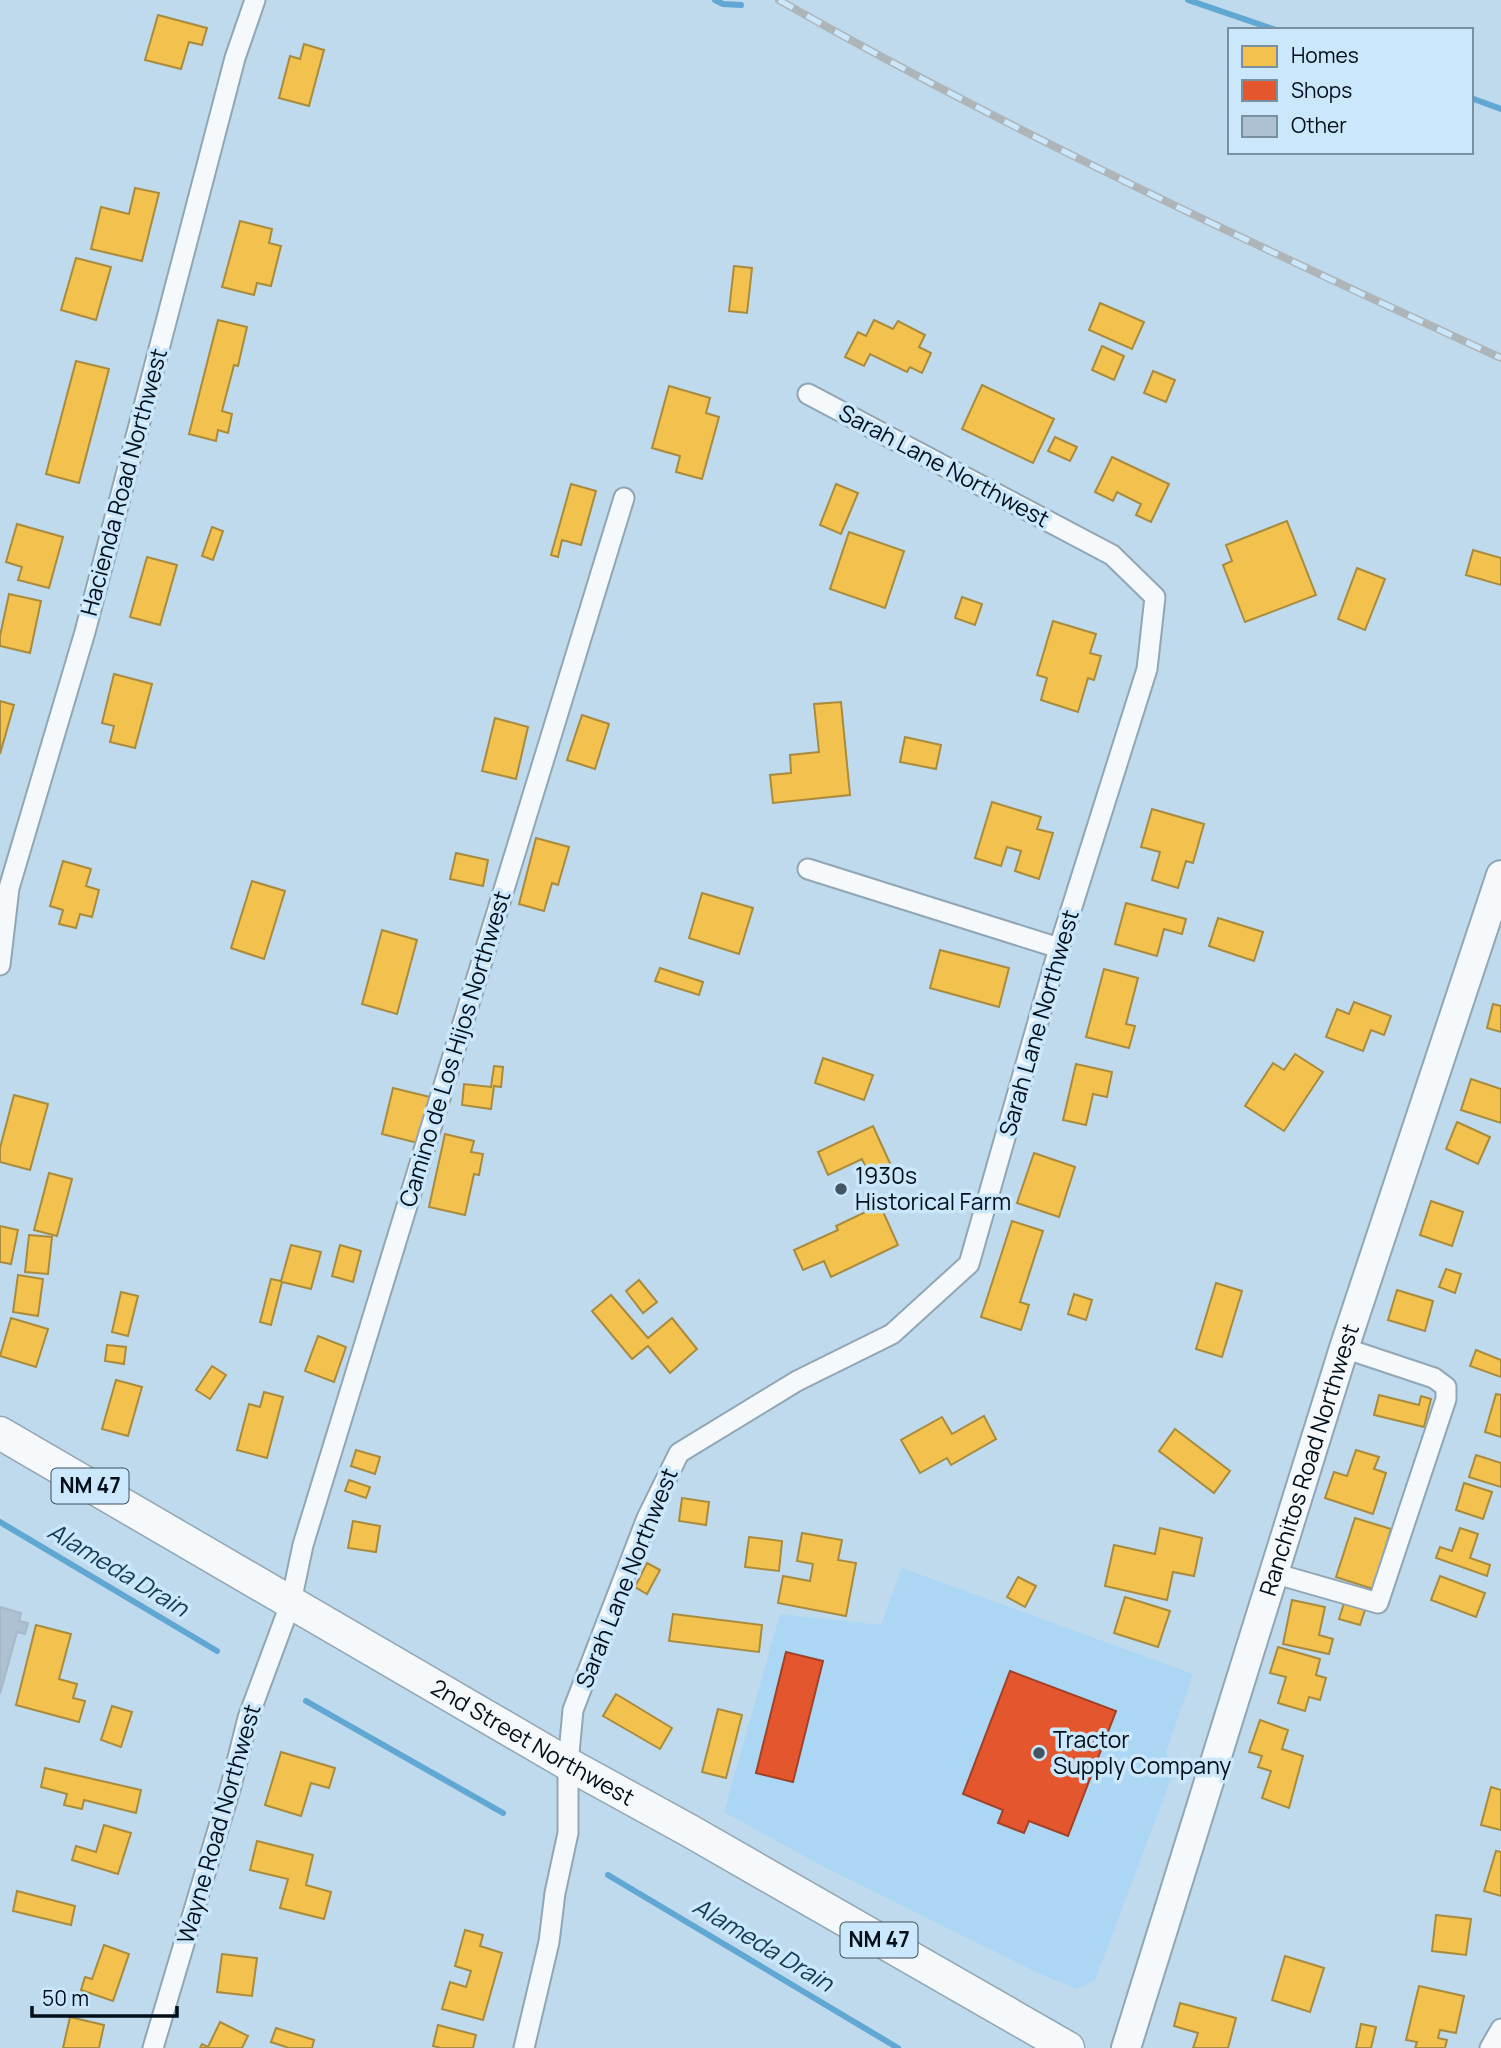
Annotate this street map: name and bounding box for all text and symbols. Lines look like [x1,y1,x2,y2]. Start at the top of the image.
legend [1228,28,1473,154]
text: Homes [1291,41,1359,69]
text: Shops [1291,76,1352,104]
text: Other [1291,111,1347,139]
street label: Hacienda Road Northwest [72,345,174,619]
street label: Sarah Lane Northwest [833,396,1055,534]
street label: Camino de Los Hijos Northwest [391,887,517,1211]
street label: Sarah Lane Northwest [990,906,1086,1140]
place label: 1930s Historical Farm [855,1159,1011,1217]
marker: 1930s Historical Farm [833,1181,849,1197]
street label: Ranchitos Road Northwest [1251,1319,1366,1600]
street label: Sarah Lane Northwest [567,1463,685,1692]
road number: NM 47 [52,1468,128,1504]
water label: Alameda Drain [42,1514,196,1624]
street label: 2nd Street Northwest [425,1671,641,1812]
street label: Wayne Road Northwest [168,1700,268,1947]
place label: Tractor Supply Company [1053,1723,1231,1781]
marker: Tractor Supply Company [1031,1745,1047,1761]
water label: Alameda Drain [687,1889,841,1999]
road number: NM 47 [840,1923,917,1958]
scale bar [32,1974,177,2018]
text: 50 m [42,1984,89,2012]

